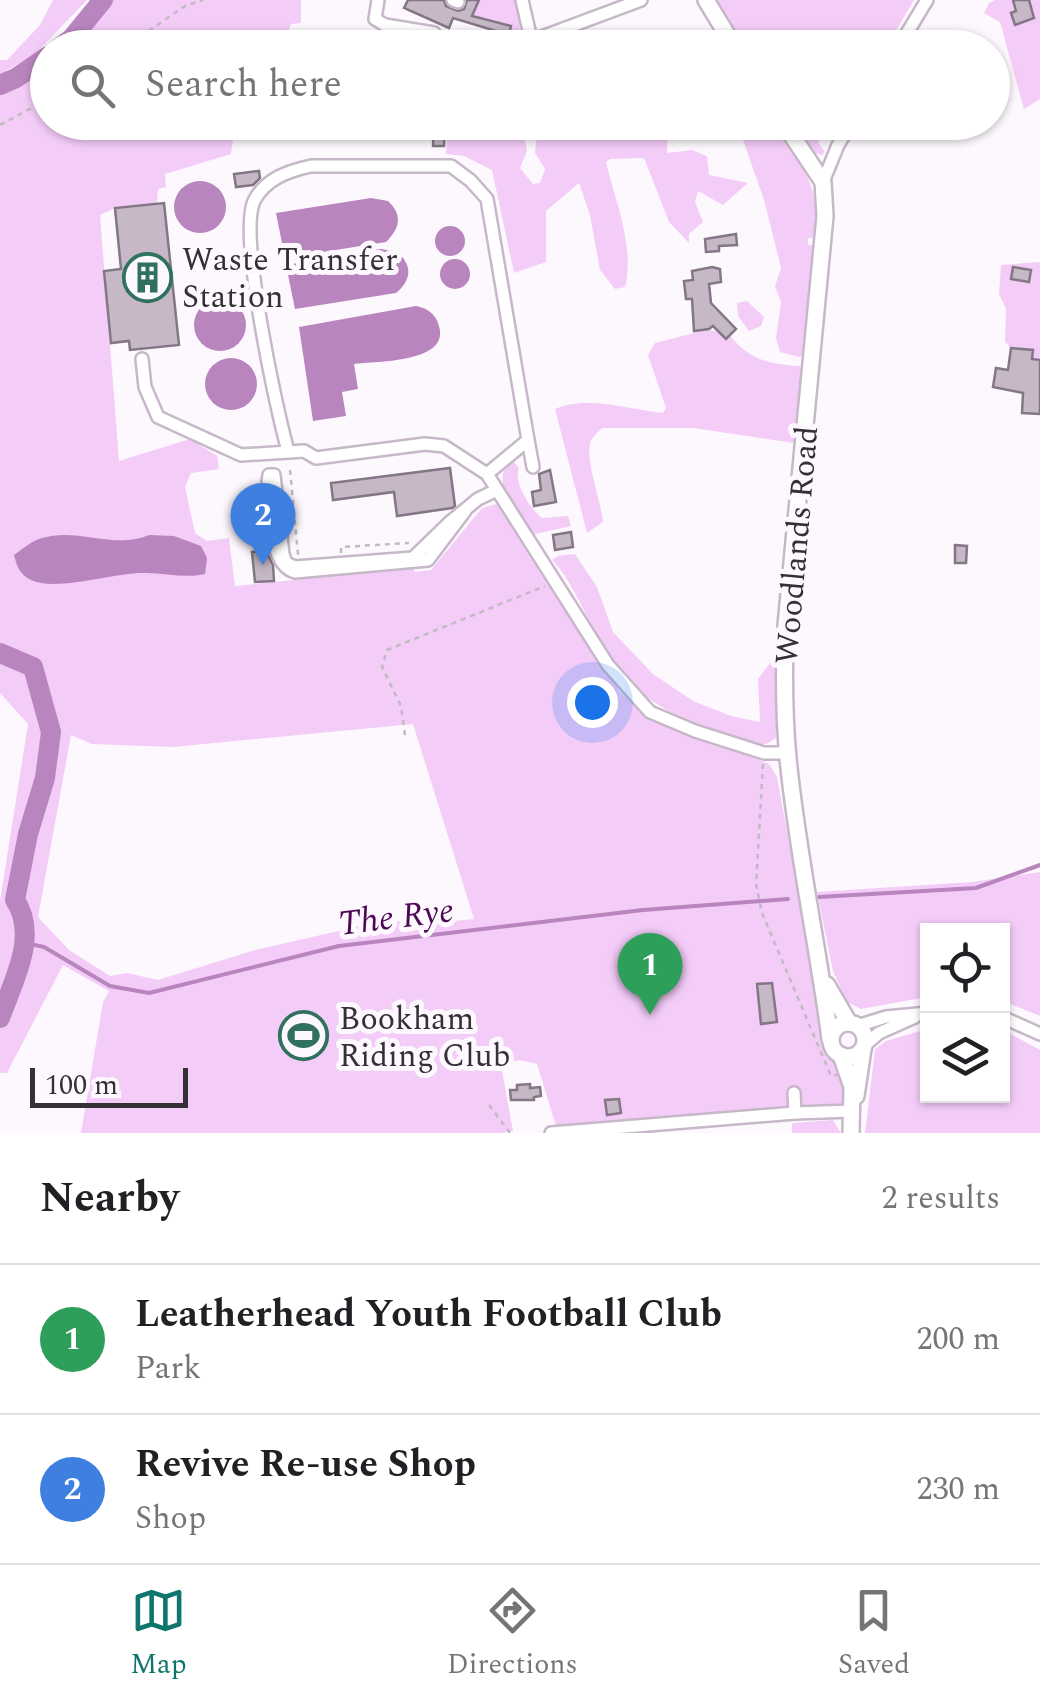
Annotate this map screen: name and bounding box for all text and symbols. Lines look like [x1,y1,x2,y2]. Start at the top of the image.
search box [30,30,1010,140]
text: Search here [145,56,342,114]
icon: search [65,58,120,113]
place label: Waste Transfer Station [182,236,398,322]
building icon: Waste Transfer Station [121,251,173,303]
street label: Woodlands Road [763,424,832,666]
pin: 2 [230,482,296,565]
your location [567,677,618,728]
water label: The Rye [335,884,457,951]
map controls [920,923,1010,1103]
button: locate [920,923,1010,1013]
pin: 1 [618,932,682,1015]
place label: Bookham Riding Club [339,995,511,1081]
sports icon: Bookham Riding Club [278,1010,330,1062]
button: layers [920,1013,1010,1103]
scale bar [30,1063,188,1108]
text: 100 m [45,1064,118,1107]
text: Nearby [40,1167,179,1230]
text: 2 results [881,1174,1000,1223]
text: Leatherhead Youth Football Club [135,1286,722,1344]
text: 1 [64,1315,81,1364]
text: 200 m [916,1315,1000,1364]
text: Park [135,1344,201,1393]
text: Revive Re-use Shop [135,1436,476,1494]
text: 2 [64,1465,81,1514]
text: 230 m [916,1465,1000,1514]
text: Shop [135,1494,206,1543]
tab: Map [130,1583,187,1686]
tab: Directions [447,1583,578,1686]
tab: Saved [838,1583,910,1686]

